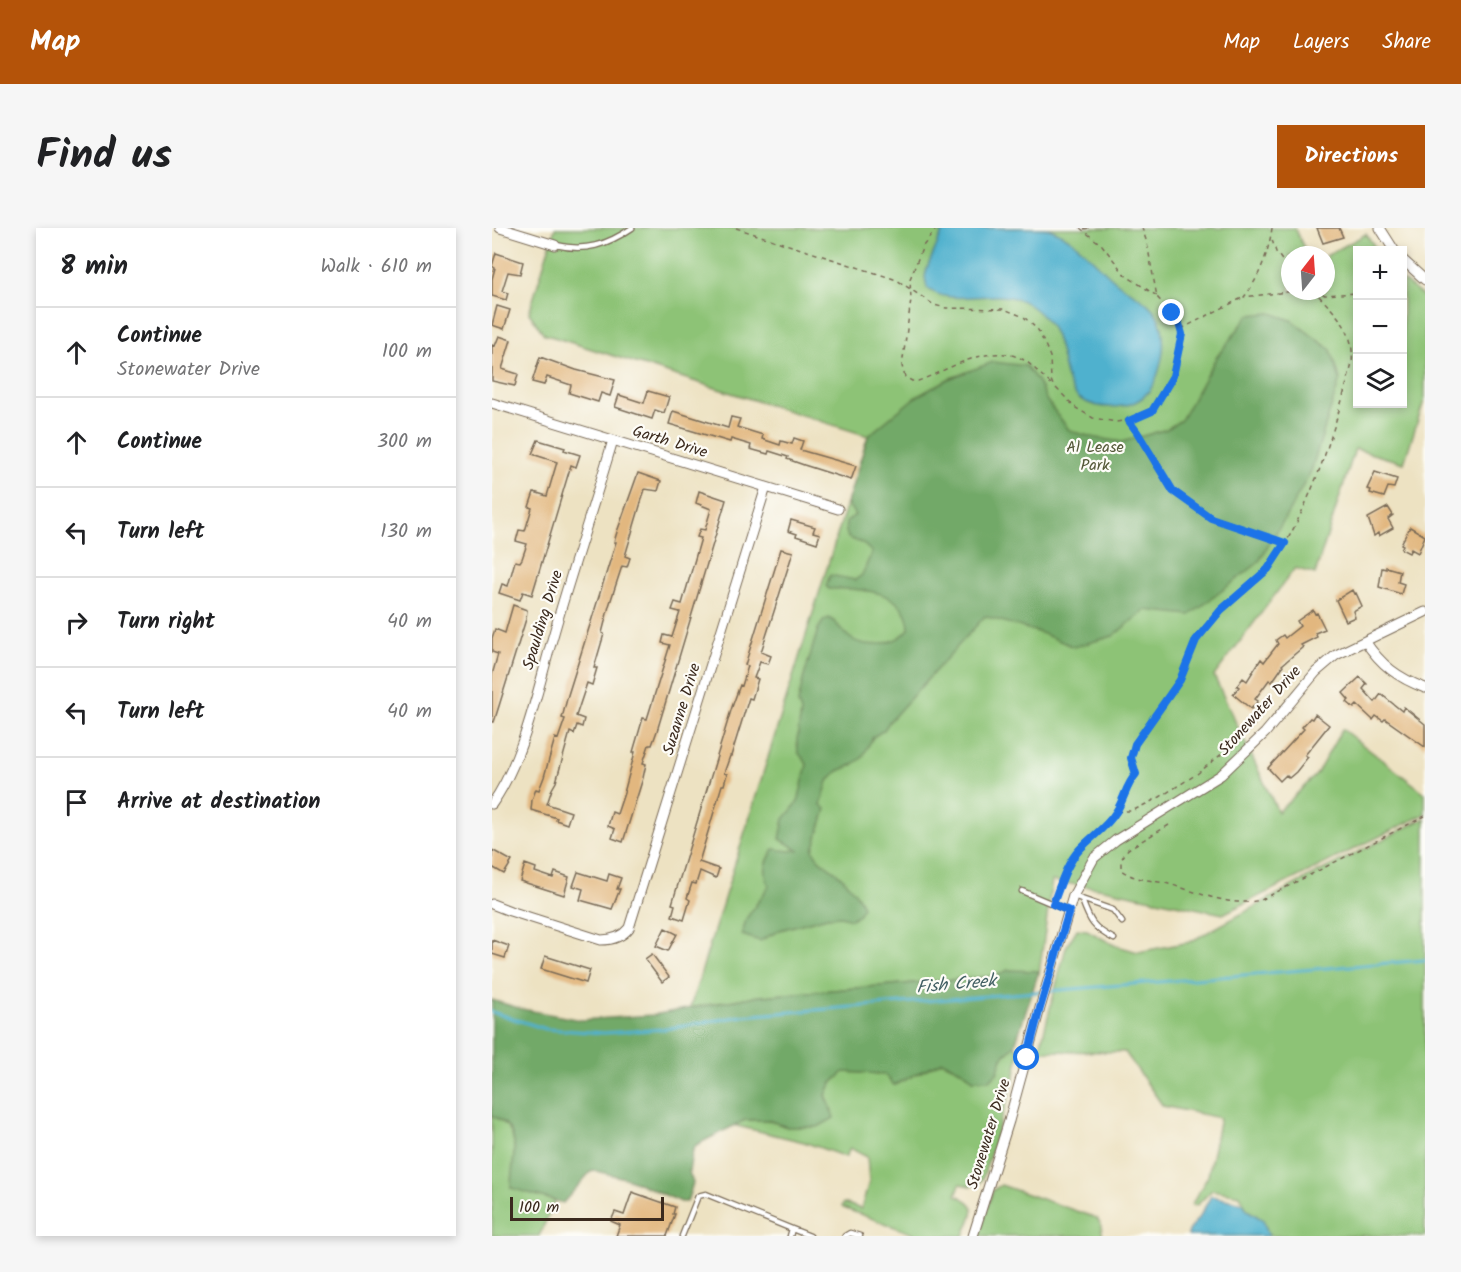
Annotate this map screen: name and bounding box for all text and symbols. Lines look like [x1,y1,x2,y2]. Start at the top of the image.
text: Map [30,20,81,65]
text: Map [1223,26,1260,59]
text: Layers [1293,26,1349,59]
text: Share [1382,26,1431,59]
text: Find us [36,123,172,190]
button: Directions [1277,125,1425,188]
text: 8 min [60,246,128,288]
north arrow [1281,246,1335,300]
map controls [1353,246,1407,408]
button: + [1353,246,1407,300]
text: Walk · 610 m [321,251,432,283]
route end [1158,299,1184,325]
button: − [1353,300,1407,354]
text: Continue [117,319,202,354]
icon: ahead [60,336,93,369]
text: 100 m [382,336,432,368]
text: Stonewater Drive [117,354,260,386]
button: layers [1353,354,1407,408]
street label: Garth Drive [629,419,711,465]
text: Continue [117,425,202,460]
icon: ahead [60,426,93,459]
text: 300 m [377,426,432,458]
park label: Al Lease Park [1066,435,1124,478]
text: Turn left [117,515,204,550]
icon: left [60,516,93,549]
text: 130 m [380,516,432,548]
street label: Spaulding Drive [516,567,570,673]
text: Turn right [117,605,215,640]
icon: right [60,606,93,639]
text: 40 m [387,606,432,638]
street label: Suzanne Drive [656,660,708,758]
street label: Stonewater Drive [1212,660,1308,762]
text: Turn left [117,695,204,730]
icon: left [60,696,93,729]
text: 40 m [387,696,432,728]
text: Arrive at destination [117,785,320,820]
icon: arrive [60,786,93,819]
water label: Fish Creek [915,967,999,1003]
route start [1013,1044,1039,1070]
street label: Stonewater Drive [960,1076,1018,1192]
scale bar [510,1194,664,1222]
text: 100 m [519,1195,559,1220]

